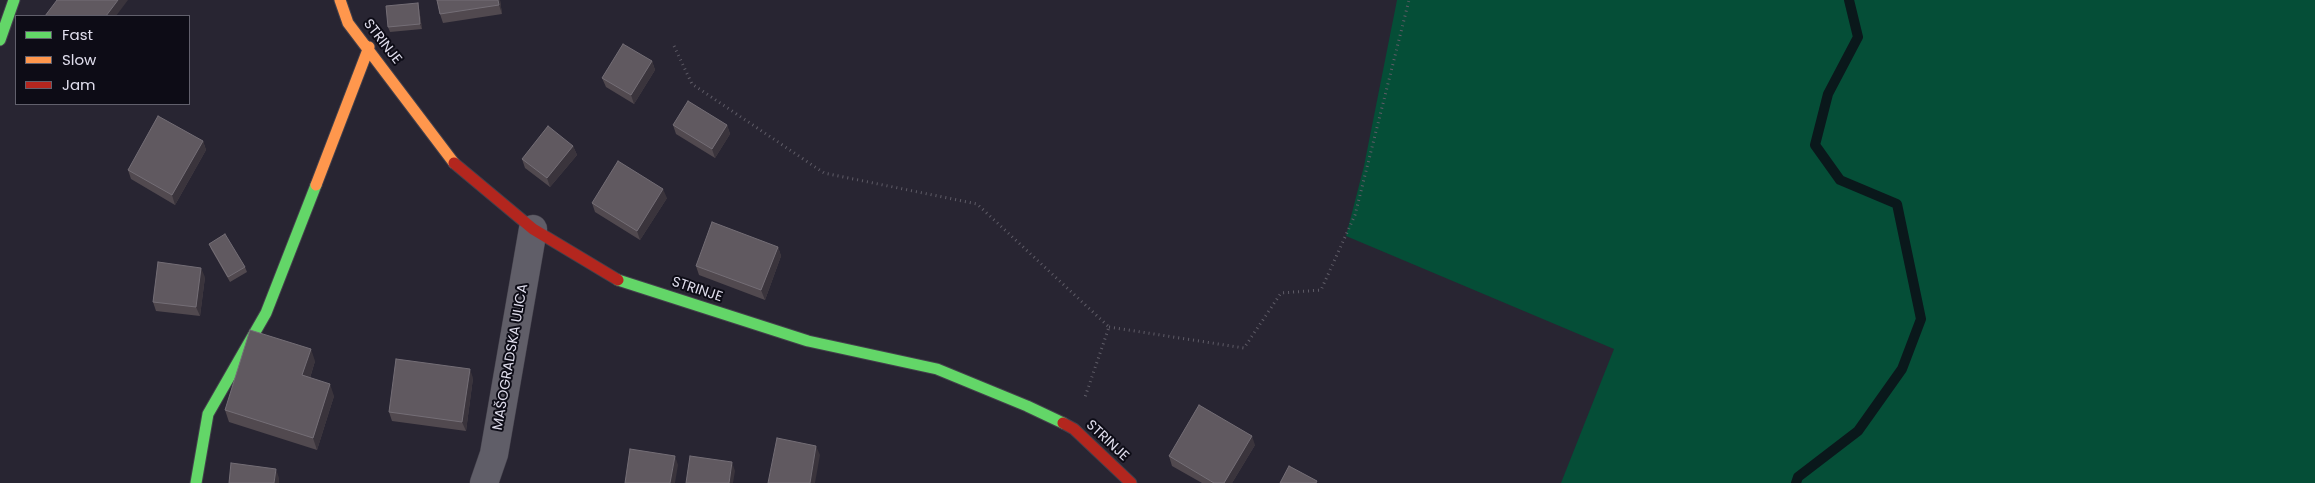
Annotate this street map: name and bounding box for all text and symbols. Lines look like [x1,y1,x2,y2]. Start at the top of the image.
legend [15,15,190,105]
street label: STRINJE [359,16,405,68]
text: Fast [62,24,93,45]
text: Slow [62,49,96,70]
text: Jam [62,74,96,95]
street label: STRINJE [670,274,724,306]
street label: MAŠOGRADSKA ULICA [490,282,532,432]
street label: STRINJE [1082,417,1132,465]

